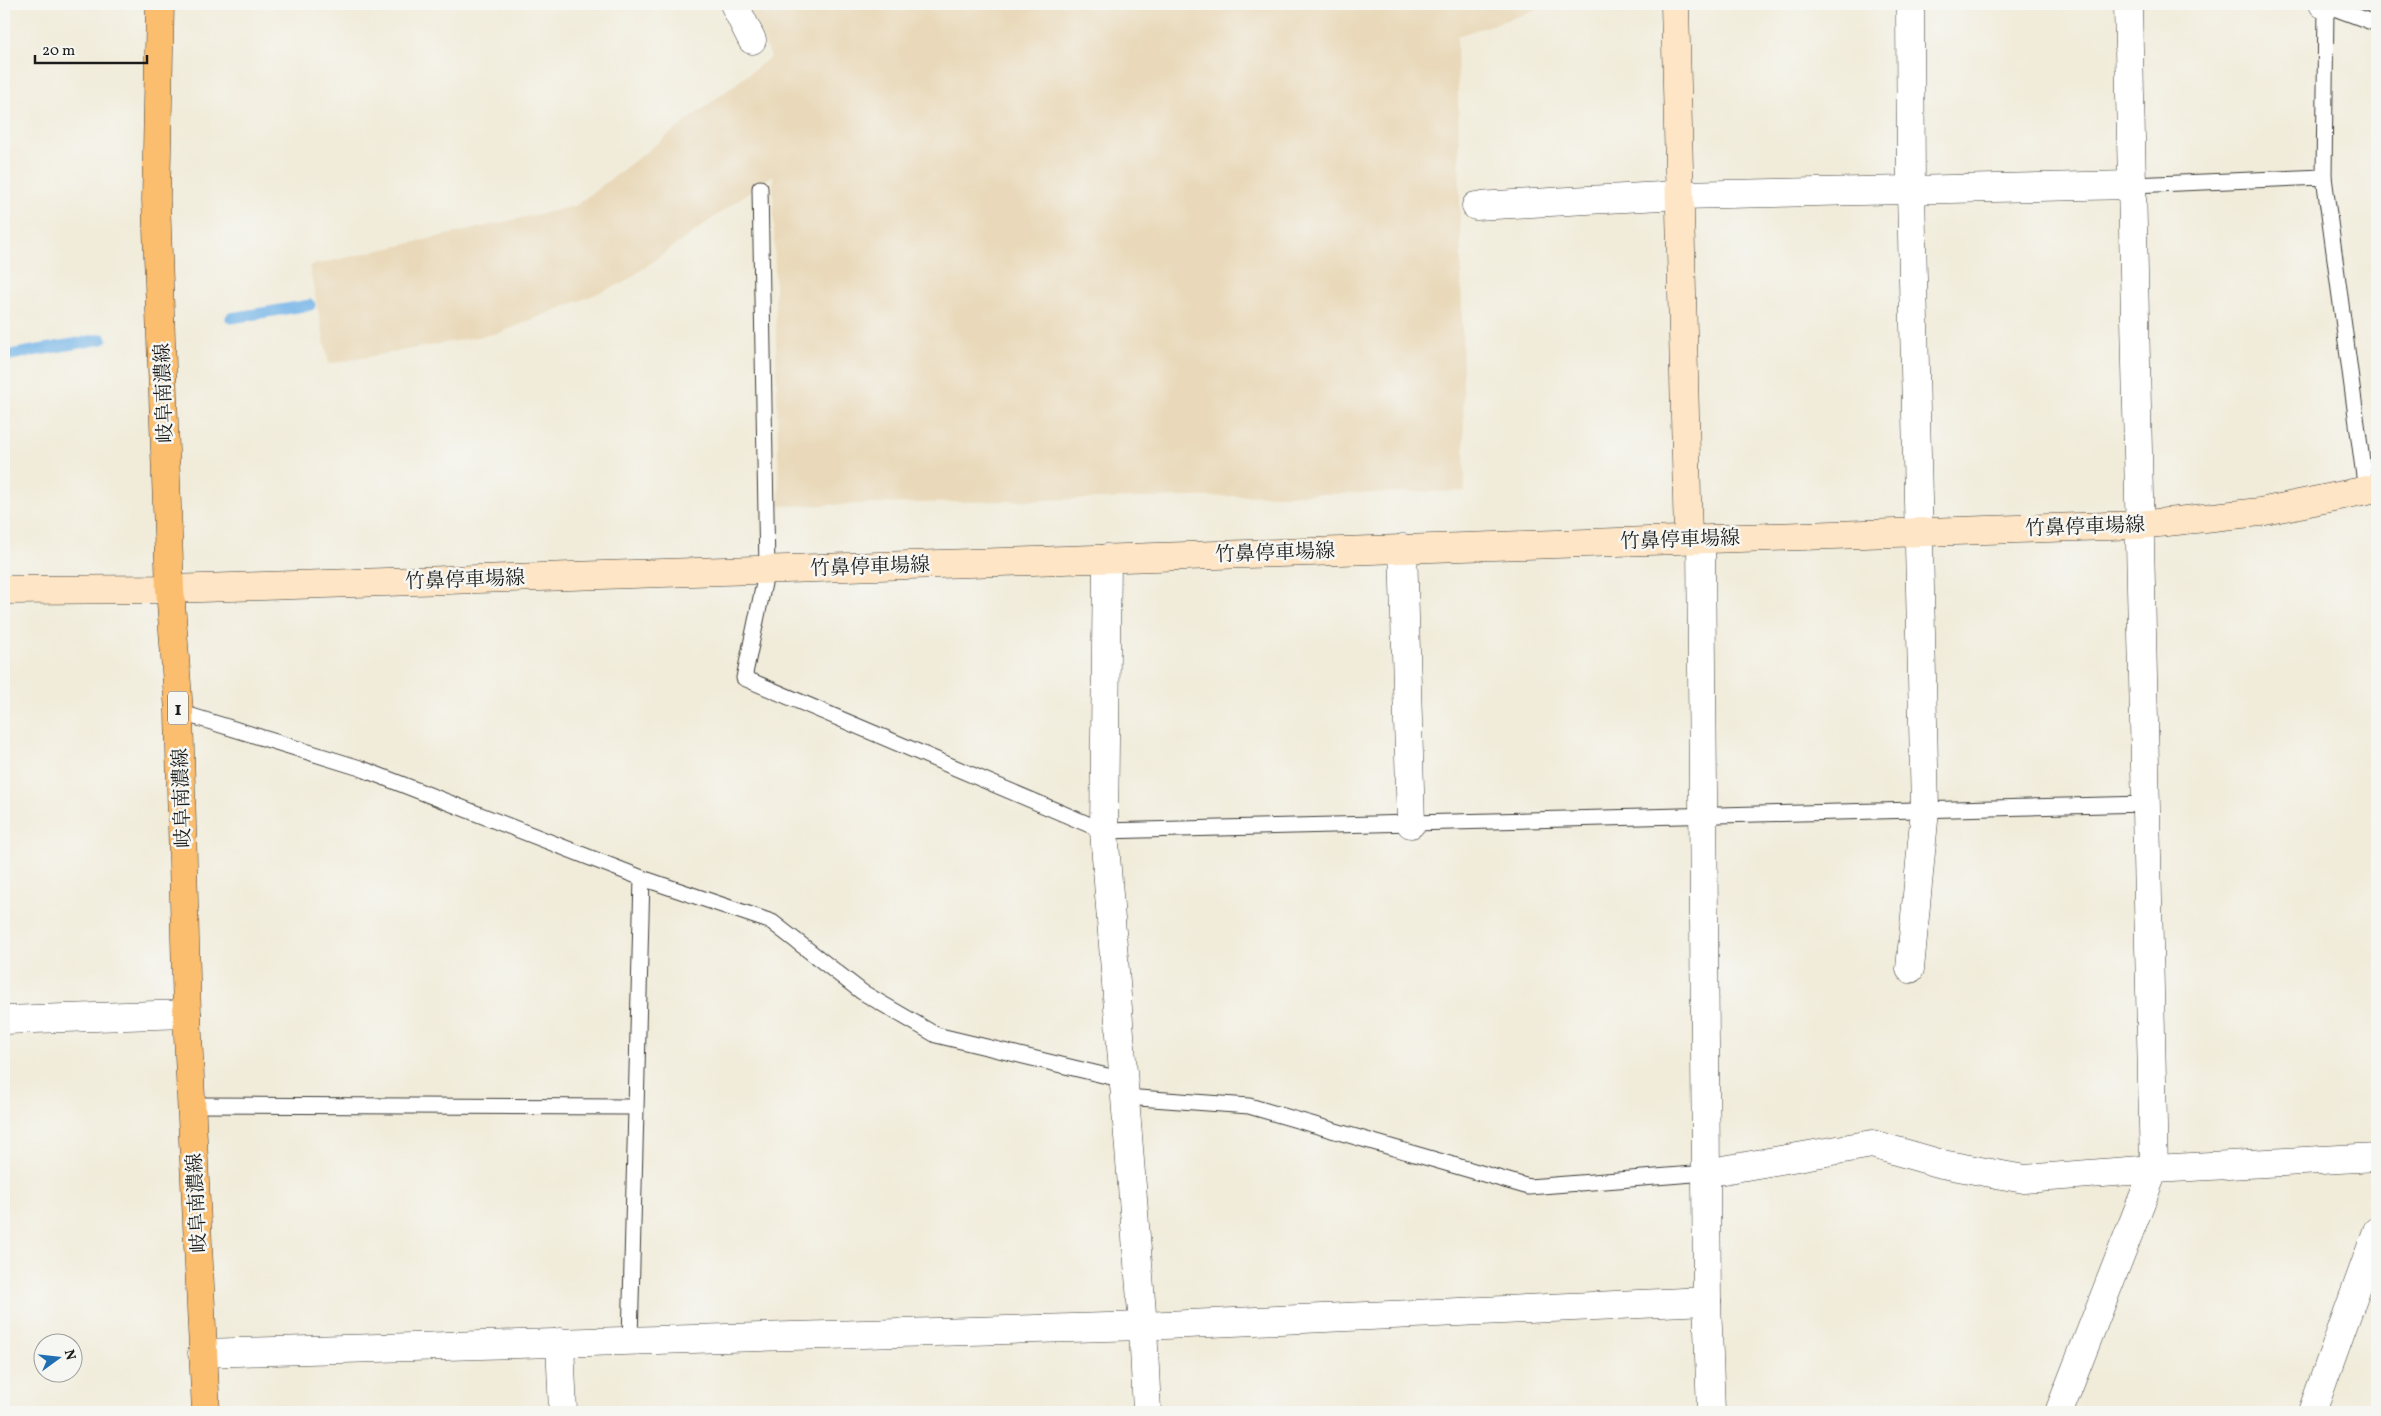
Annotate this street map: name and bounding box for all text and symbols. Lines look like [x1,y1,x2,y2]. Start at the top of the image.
scale bar [35,32,148,64]
text: 20 m [42,41,75,62]
street label: 岐阜南濃線 [149,342,181,443]
street label: 竹鼻停車場線 [2025,512,2146,544]
street label: 竹鼻停車場線 [1620,525,1741,557]
street label: 竹鼻停車場線 [1215,538,1336,570]
street label: 竹鼻停車場線 [810,552,931,584]
street label: 竹鼻停車場線 [405,565,526,597]
road number: 1 [168,691,188,724]
street label: 岐阜南濃線 [167,747,199,848]
street label: 岐阜南濃線 [181,1152,215,1254]
north arrow [32,1334,82,1384]
text: N [59,1348,80,1362]

